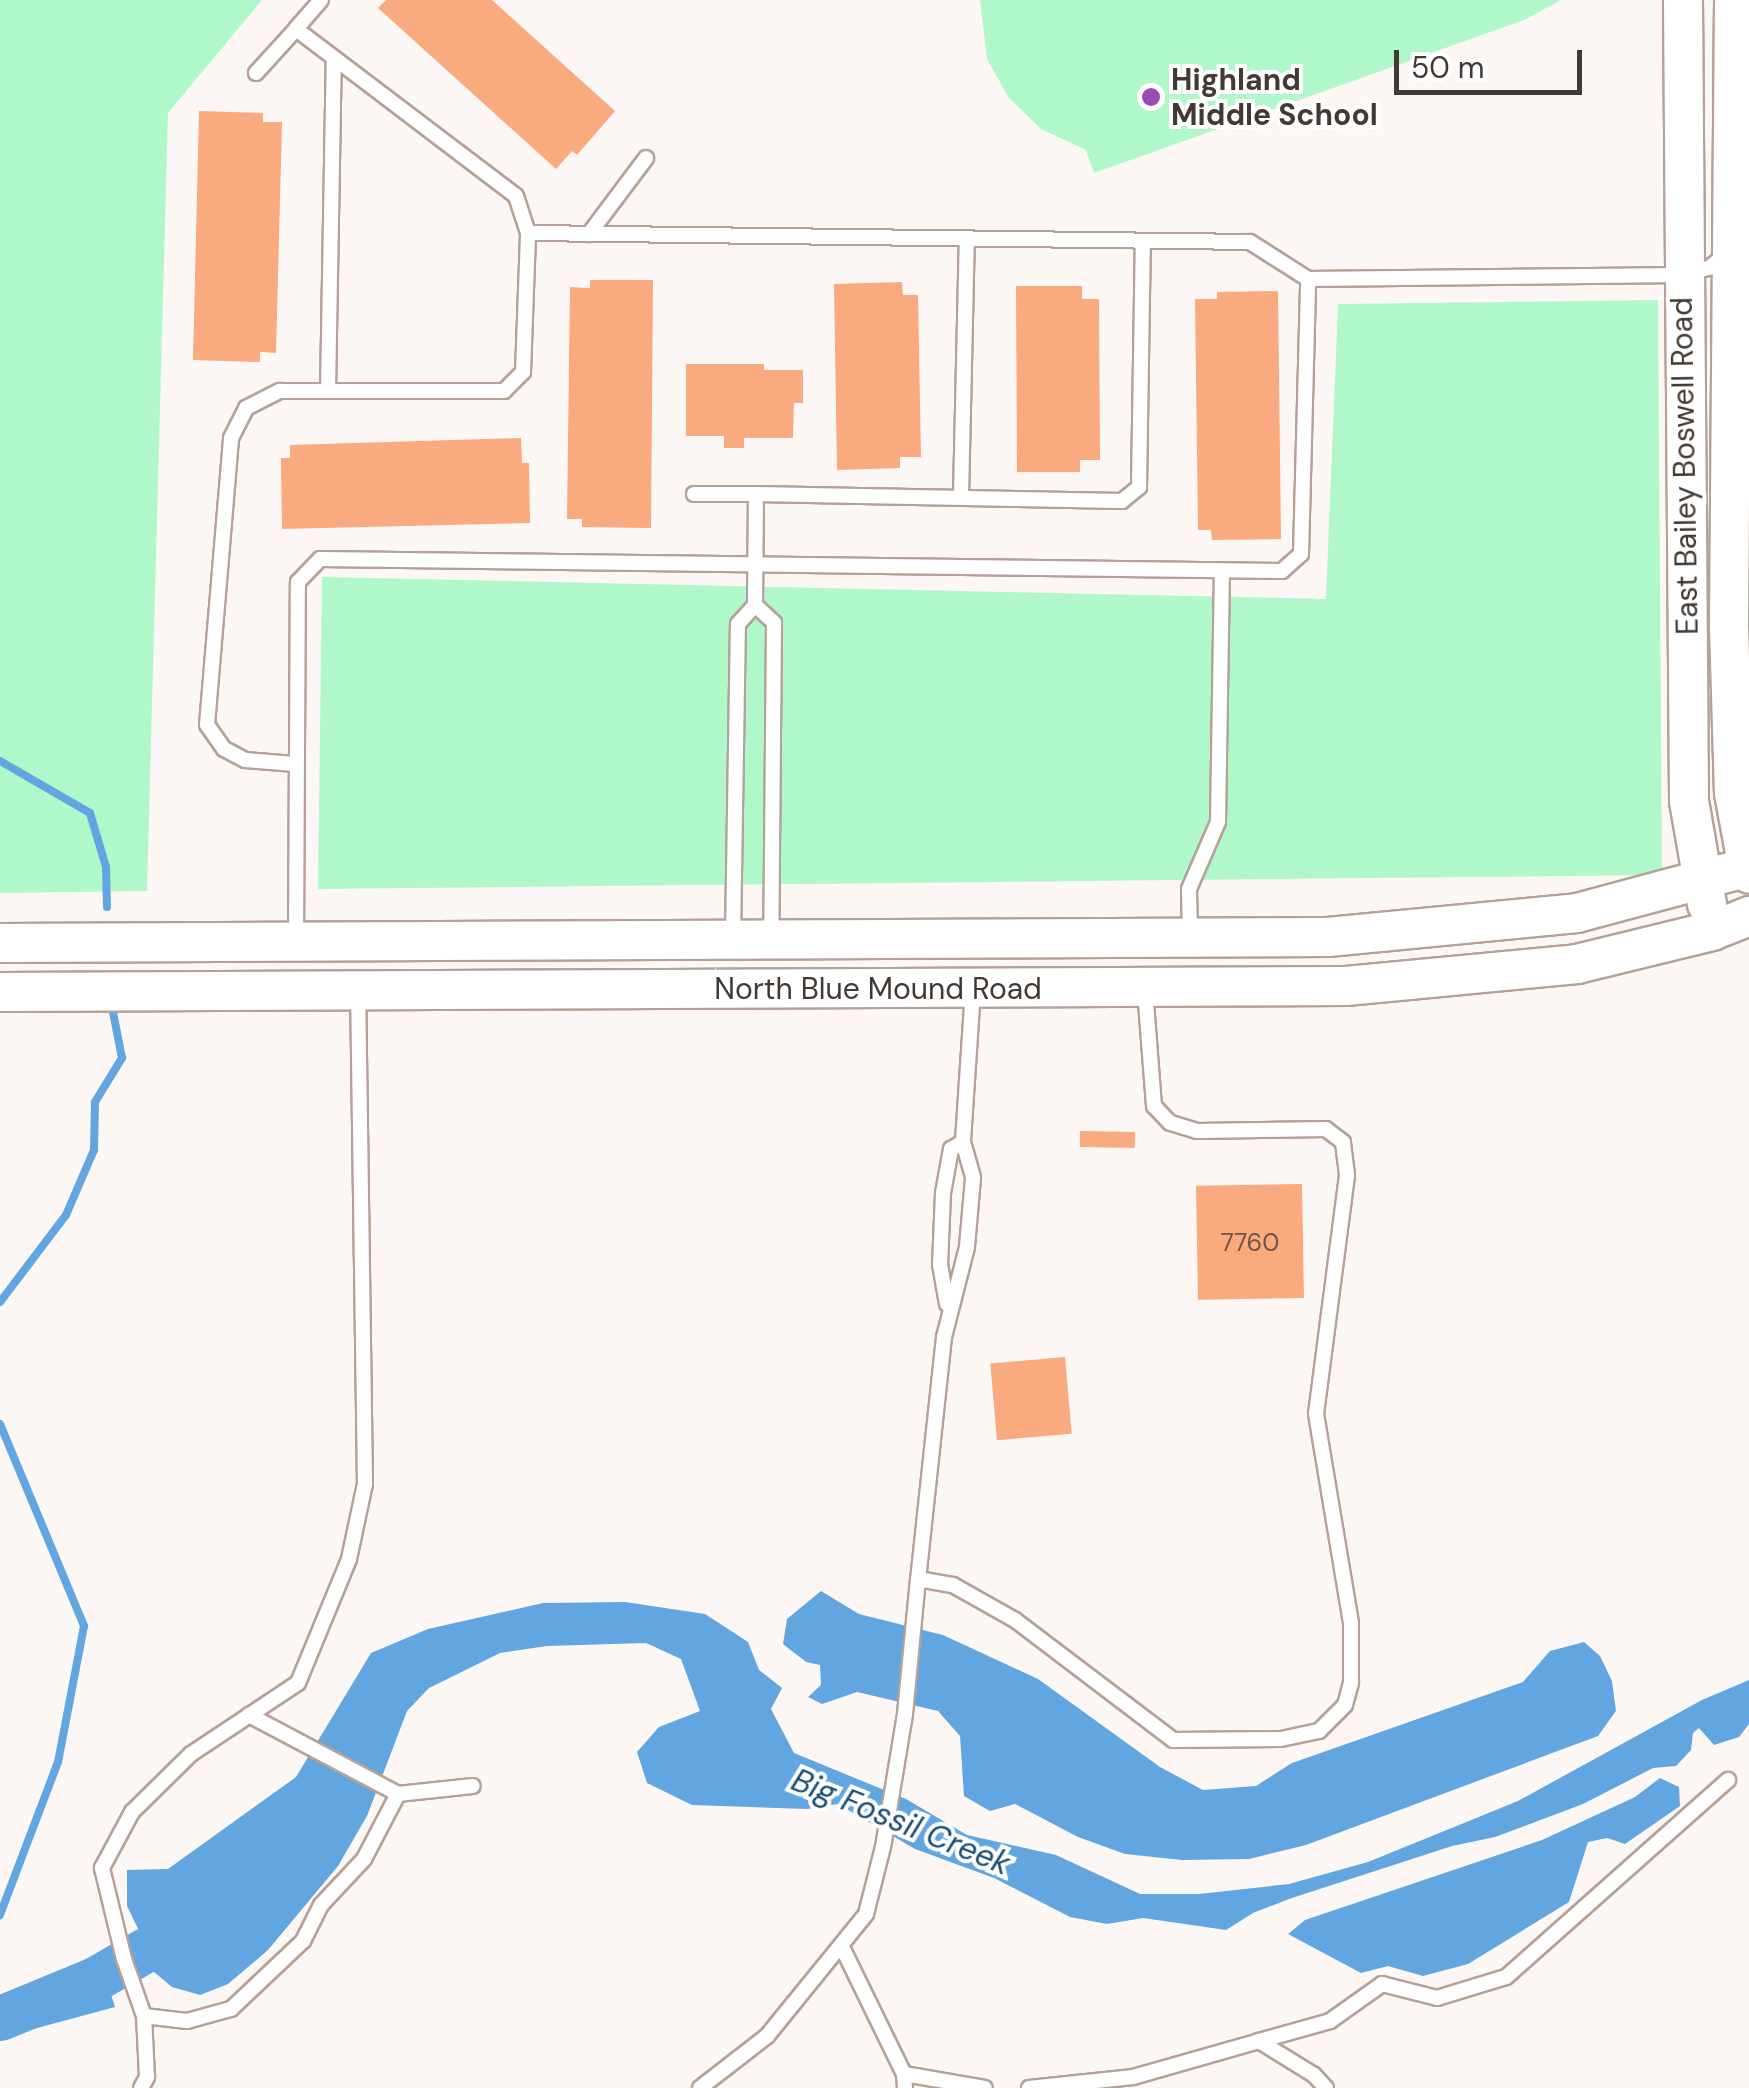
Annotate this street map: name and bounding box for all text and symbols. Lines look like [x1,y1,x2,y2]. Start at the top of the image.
scale bar [1399,30,1586,92]
text: 50 m [1411,48,1485,87]
place label: Highland Middle School [1171,62,1378,132]
marker: Highland Middle School [1140,86,1162,108]
street label: East Bailey Boswell Road [1664,297,1706,635]
street label: North Blue Mound Road [714,971,1042,1007]
house number: 7760 [1221,1228,1279,1258]
water label: Big Fossil Creek [786,1761,1016,1883]

